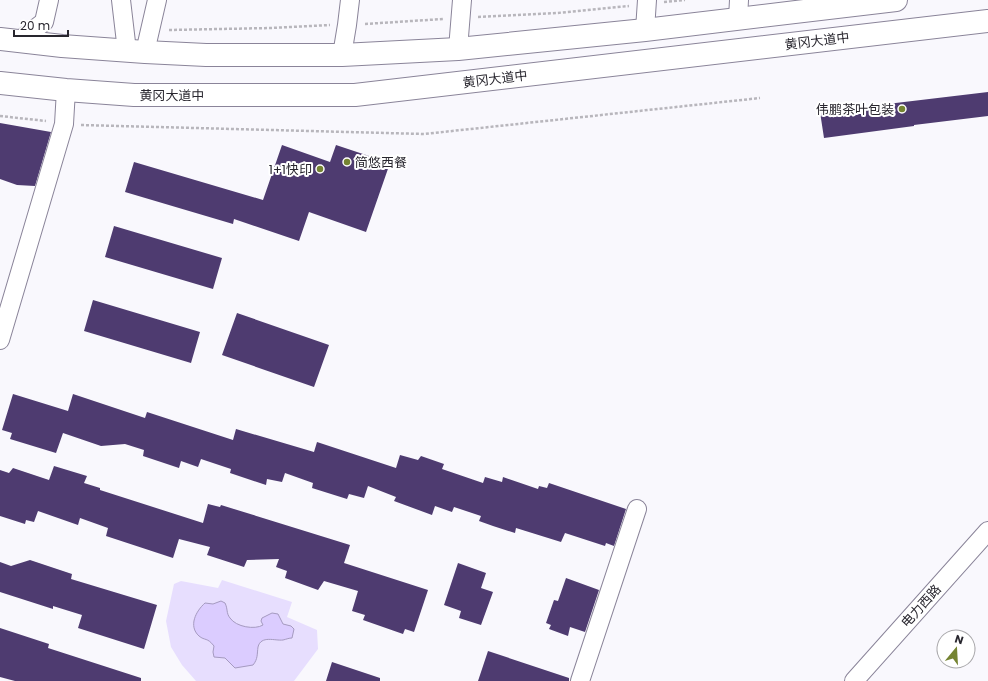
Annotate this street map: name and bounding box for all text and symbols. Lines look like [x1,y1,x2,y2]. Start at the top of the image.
scale bar [14,12,68,38]
text: 20 m [20,17,50,34]
street label: 黄冈大道中 [784,28,850,54]
street label: 黄冈大道中 [462,66,528,92]
street label: 黄冈大道中 [139,86,205,105]
place label: 伟鹏茶叶包装 [816,100,894,119]
marker: 伟鹏茶叶包装 [897,104,907,114]
place label: 简悠西餐 [355,153,407,172]
marker: 简悠西餐 [342,157,352,167]
place label: 1+1快印 [269,160,312,179]
marker: 1+1快印 [315,164,325,174]
street label: 电力西路 [897,580,945,632]
north arrow [936,629,976,669]
text: N [953,631,966,648]

